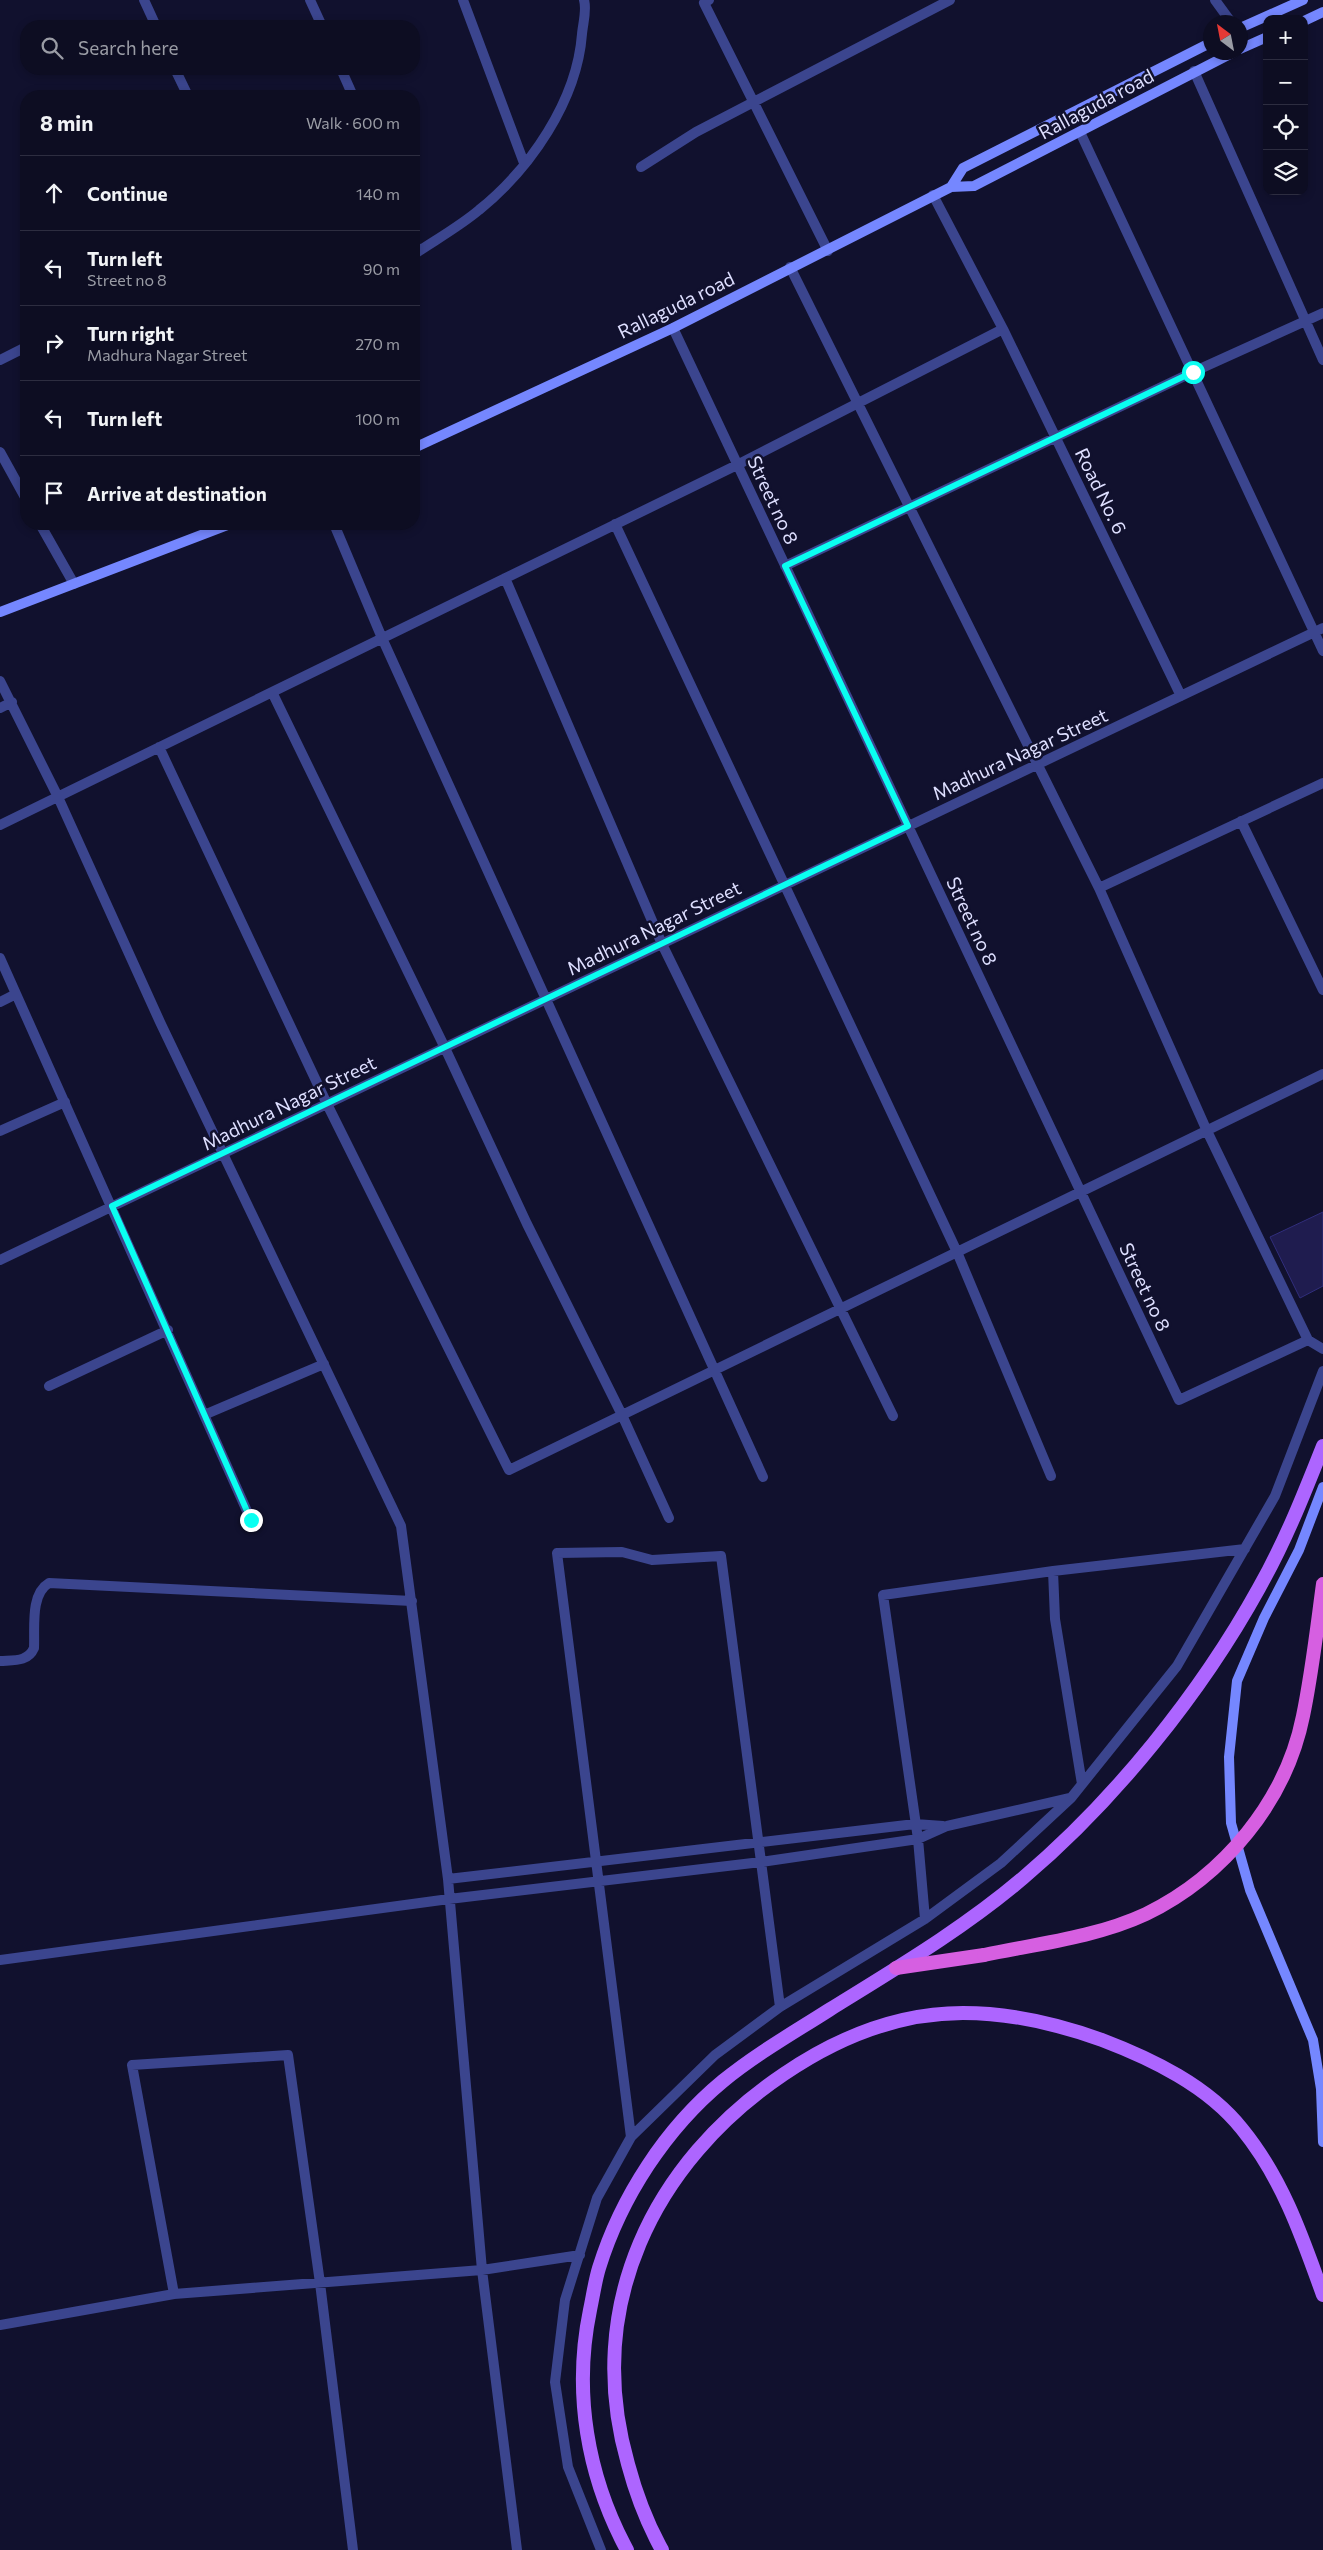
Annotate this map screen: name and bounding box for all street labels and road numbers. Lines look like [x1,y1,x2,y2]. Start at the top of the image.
street label: Rallaguda road [1034,64,1157,144]
street label: Rallaguda road [614,266,738,343]
street label: Road No. 6 [1071,444,1132,538]
street label: Street no 8 [743,452,804,548]
street label: Madhura Nagar Street [929,703,1111,804]
street label: Street no 8 [942,873,1003,969]
street label: Madhura Nagar Street [563,875,745,980]
street label: Madhura Nagar Street [198,1050,380,1155]
street label: Street no 8 [1115,1239,1176,1335]

